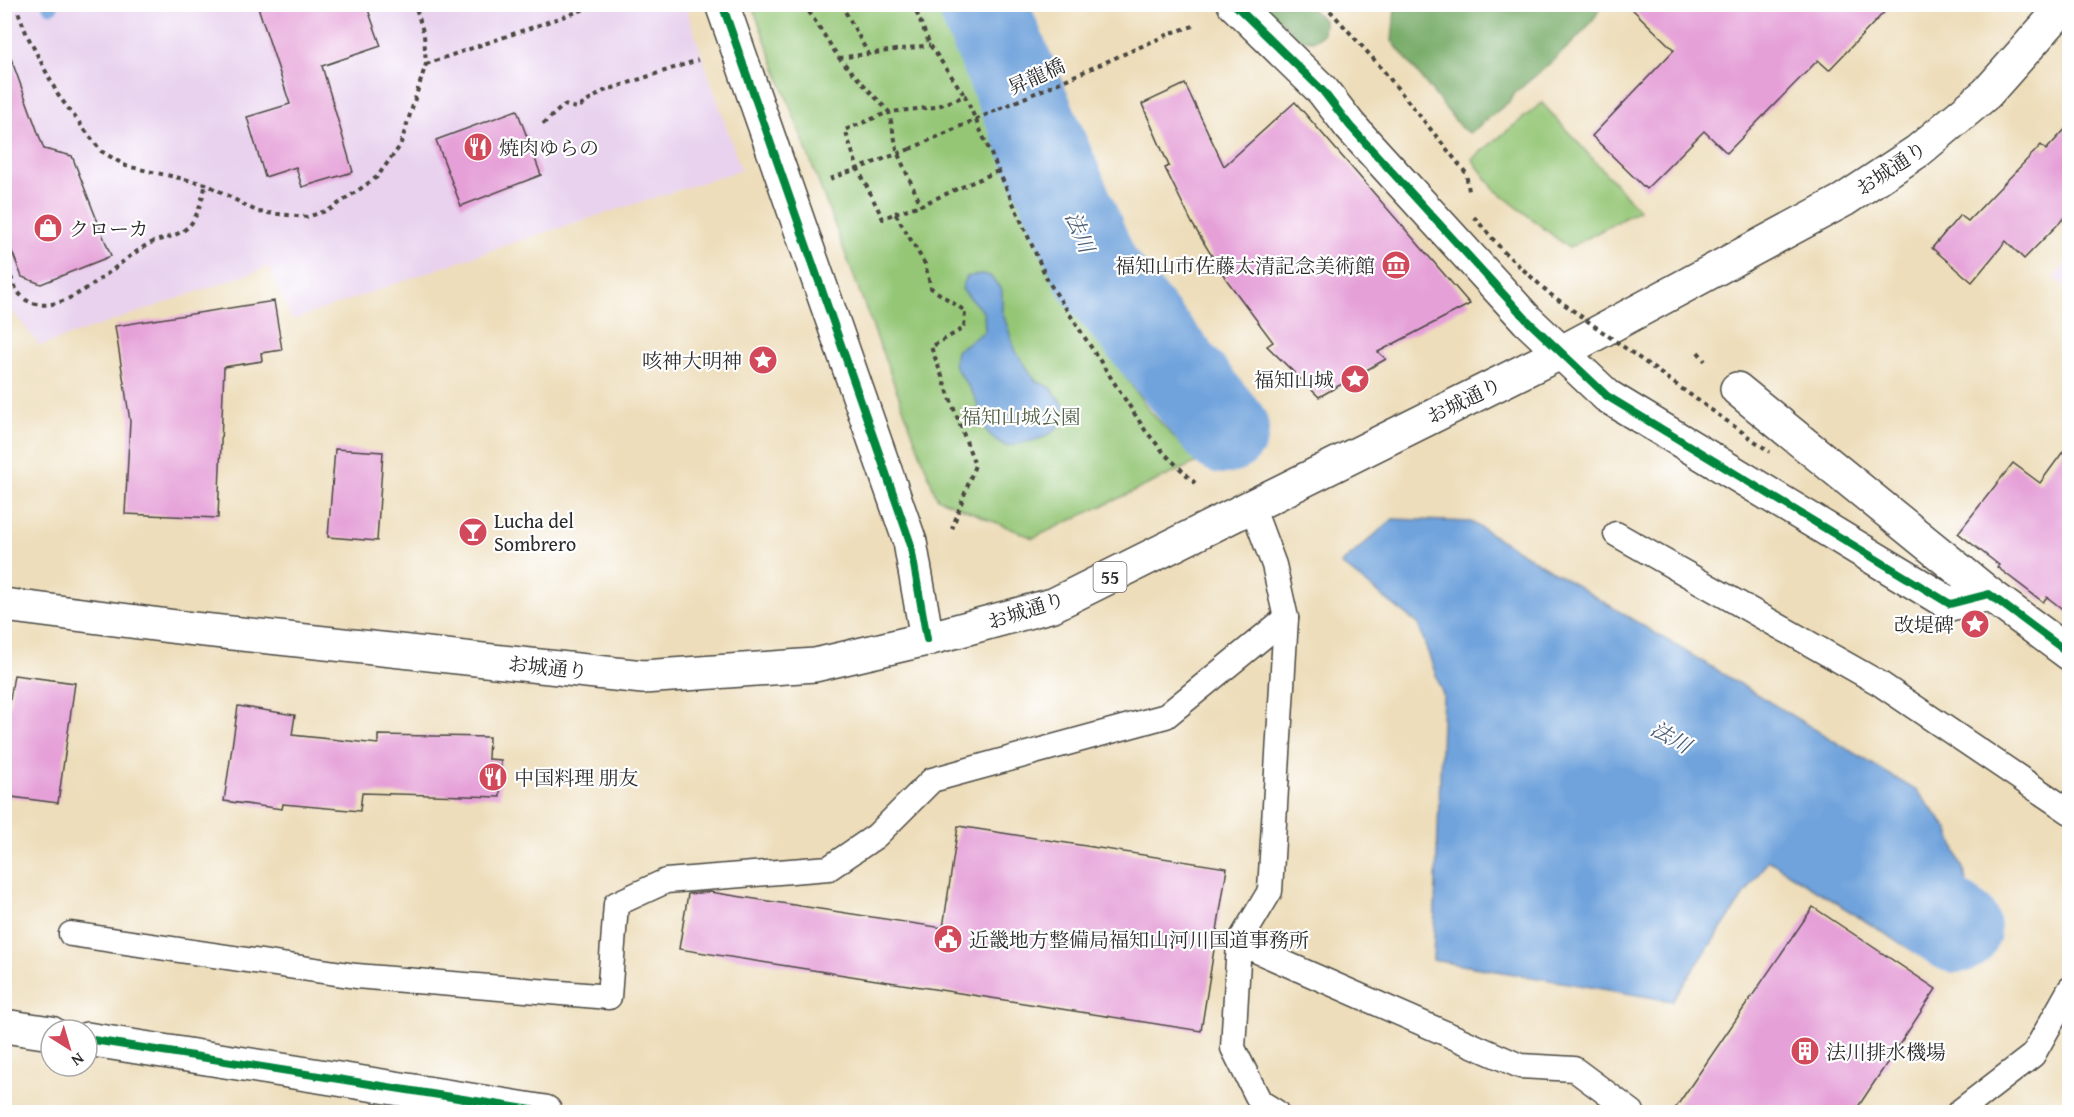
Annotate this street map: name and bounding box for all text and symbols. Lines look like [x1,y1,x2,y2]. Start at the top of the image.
street label: 昇龍橋 [1003,51,1069,101]
restaurant icon: 焼肉ゆらの [462,131,494,163]
place label: 焼肉ゆらの [499,133,599,162]
street label: お城通り [1850,134,1932,202]
water label: 法川 [1058,207,1103,259]
shop icon: クローカ [32,212,64,244]
place label: クローカ [69,214,149,243]
museum icon: 福知山市佐藤太清記念美術館 [1380,249,1412,281]
place label: 福知山市佐藤太清記念美術館 [1115,251,1375,280]
place icon: 咳神大明神 [747,344,779,376]
place label: 咳神大明神 [642,346,742,375]
place icon: 福知山城 [1339,363,1371,395]
place label: 福知山城 [1254,365,1334,394]
street label: お城通り [1422,369,1506,431]
park label: 福知山城公園 [961,402,1081,431]
place label: Lucha del Sombrero [494,506,576,558]
bar icon: Lucha del Sombrero [457,516,489,548]
road number: 55 [1094,562,1126,592]
street label: お城通り [983,584,1069,636]
place icon: 改堤碑 [1959,608,1991,640]
place label: 改堤碑 [1894,610,1954,639]
street label: お城通り [507,648,589,686]
water label: 法川 [1645,713,1699,762]
restaurant icon: 中国料理 朋友 [477,761,509,793]
place label: 中国料理 朋友 [514,763,638,792]
public building icon: 近畿地方整備局福知山河川国道事務所 [932,923,964,955]
place label: 近畿地方整備局福知山河川国道事務所 [969,925,1309,954]
north arrow [39,1018,99,1078]
building icon: 法川排水機場 [1789,1035,1821,1067]
place label: 法川排水機場 [1826,1037,1946,1066]
text: N [66,1047,90,1073]

